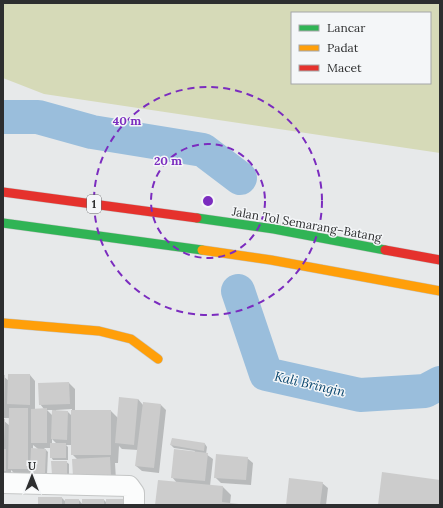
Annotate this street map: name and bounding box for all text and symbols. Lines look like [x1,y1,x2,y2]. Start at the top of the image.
legend [291,12,431,84]
text: Lancar [327,20,366,35]
text: Padat [327,40,359,55]
text: Macet [327,60,362,75]
text: 40 m [113,113,141,128]
text: 20 m [154,153,182,168]
centre of rings [201,194,215,208]
road number: 1 [87,195,101,213]
street label: Jalan Tol Semarang–Batang [230,203,383,245]
water label: Kali Bringin [273,368,347,400]
north arrow [12,456,52,496]
text: U [28,459,37,473]

